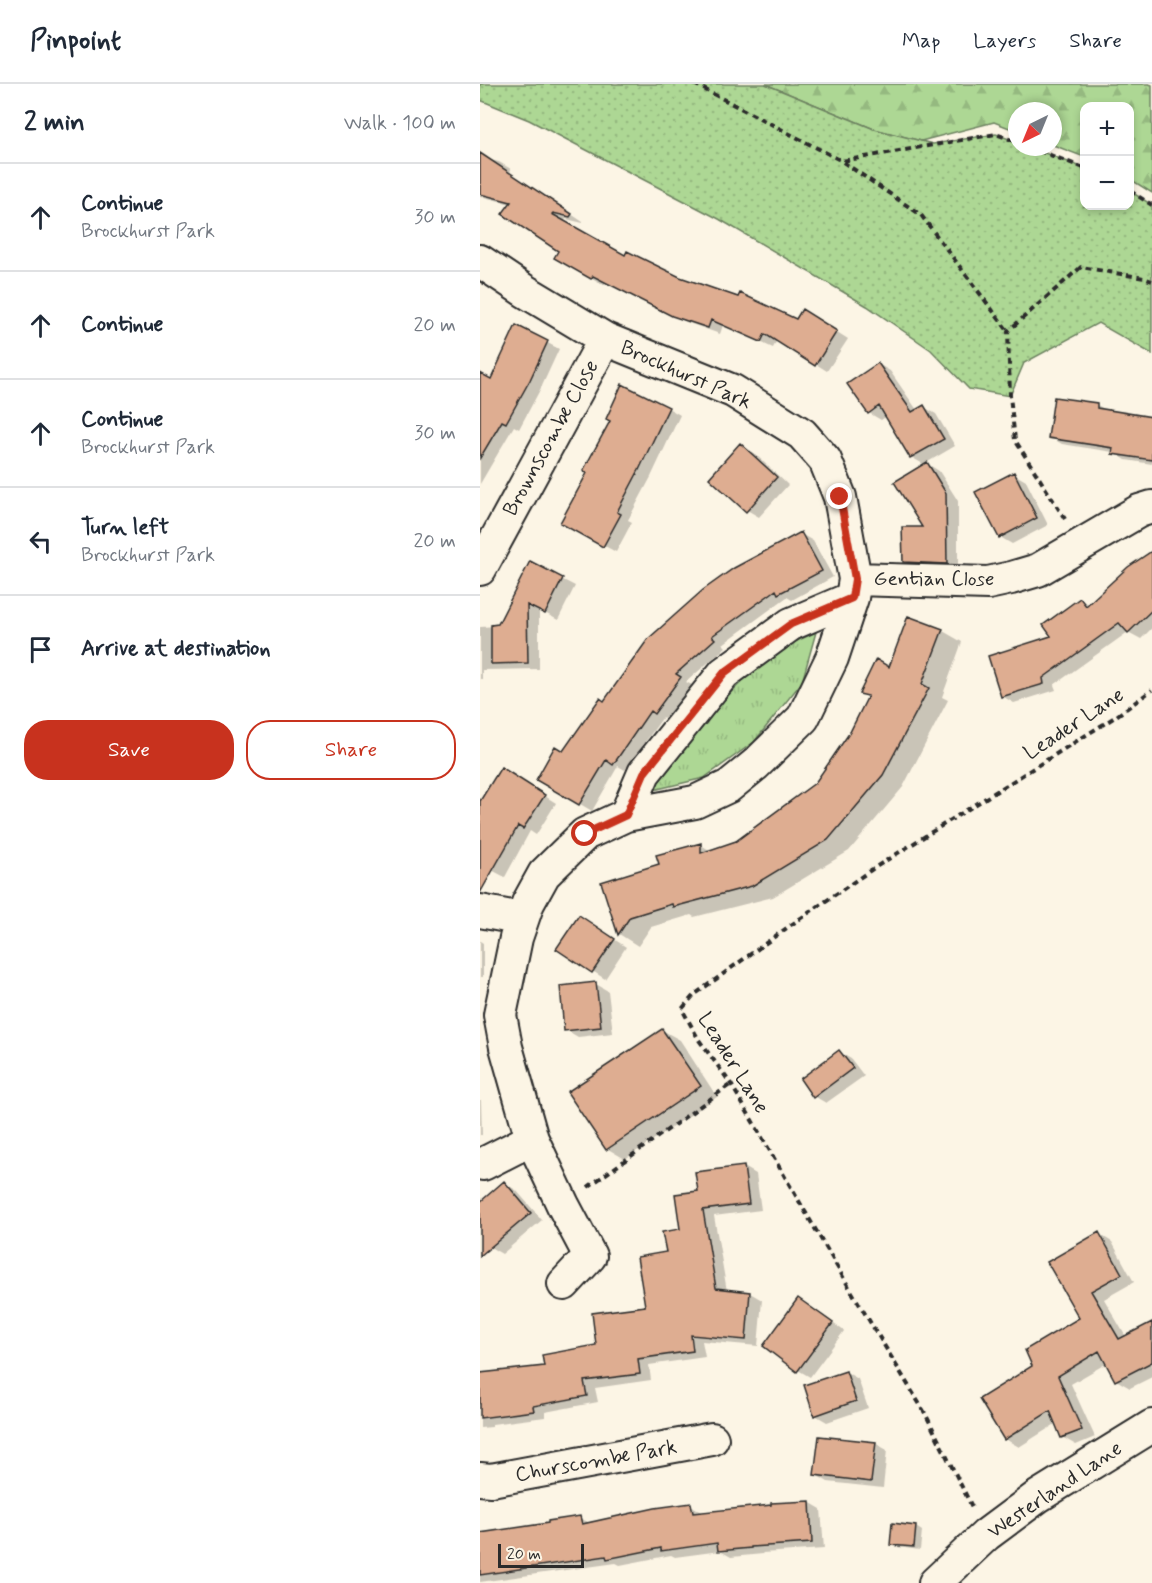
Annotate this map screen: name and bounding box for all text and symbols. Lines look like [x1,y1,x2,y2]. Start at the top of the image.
text: Pinpoint [30,23,121,60]
text: Map [902,27,940,55]
text: Layers [973,27,1036,55]
text: Share [1069,27,1122,55]
north arrow [1008,102,1062,156]
map controls [1080,102,1134,210]
button: + [1080,102,1134,156]
text: 2 min [24,106,85,140]
text: Walk · 100 m [344,110,456,137]
button: − [1080,156,1134,210]
text: Continue [81,190,163,218]
icon: ahead [24,201,57,234]
text: 30 m [414,204,456,231]
text: Brockhurst Park [81,218,215,245]
icon: ahead [24,309,57,342]
text: Continue [81,311,163,339]
text: 20 m [413,312,456,339]
street label: Brockhurst Park [616,334,756,416]
street label: Brownscombe Close [496,355,606,521]
text: Continue [81,406,163,434]
icon: ahead [24,417,57,450]
text: 30 m [414,420,456,447]
text: Brockhurst Park [81,434,215,461]
route end [826,483,852,509]
text: Turn left [81,514,169,542]
icon: left [24,525,57,558]
text: 20 m [413,528,456,555]
text: Brockhurst Park [81,542,215,569]
street label: Gentian Close [874,565,994,593]
icon: arrive [24,633,57,666]
text: Arrive at destination [81,635,271,663]
street label: Leader Lane [1018,681,1130,767]
button: Save [24,720,234,780]
button: Share [246,720,456,780]
route start [571,820,597,846]
street label: Leader Lane [691,1007,775,1119]
street label: Churscombe Park [513,1433,679,1489]
street label: Westerland Lane [982,1435,1128,1545]
scale bar [498,1541,584,1568]
text: 20 m [507,1544,541,1565]

